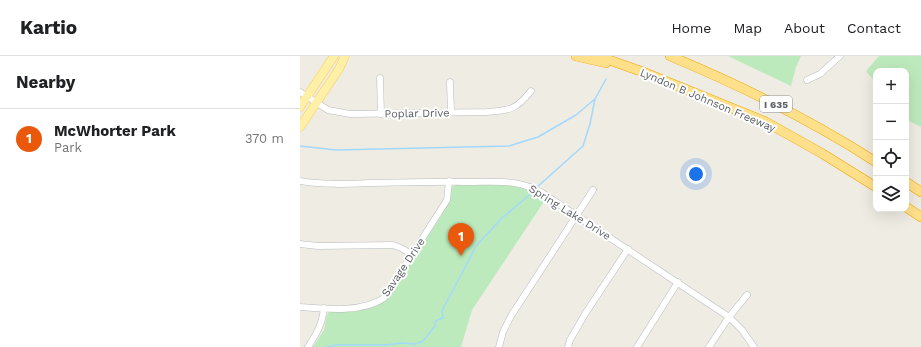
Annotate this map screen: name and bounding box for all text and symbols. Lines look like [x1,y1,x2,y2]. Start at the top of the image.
text: Kartio [20,16,77,39]
text: Home [671,20,711,36]
text: Map [733,20,762,36]
text: About [784,20,825,36]
text: Contact [847,20,901,36]
street label: Lyndon B Johnson Freeway [638,66,778,135]
map controls [873,68,909,212]
button: + [873,68,909,104]
text: Nearby [16,72,75,92]
road number: I 635 [760,96,792,112]
button: − [873,104,909,140]
street label: Poplar Drive [384,106,450,121]
text: McWhorter Park [54,122,176,140]
text: 1 [26,131,32,146]
text: 370 m [245,131,284,146]
text: Park [54,140,82,155]
button: locate [873,140,909,176]
your location [686,164,706,184]
button: layers [873,176,909,212]
street label: Spring Lake Drive [526,182,613,243]
pin: 1 [448,223,474,256]
street label: Savage Drive [379,235,428,299]

